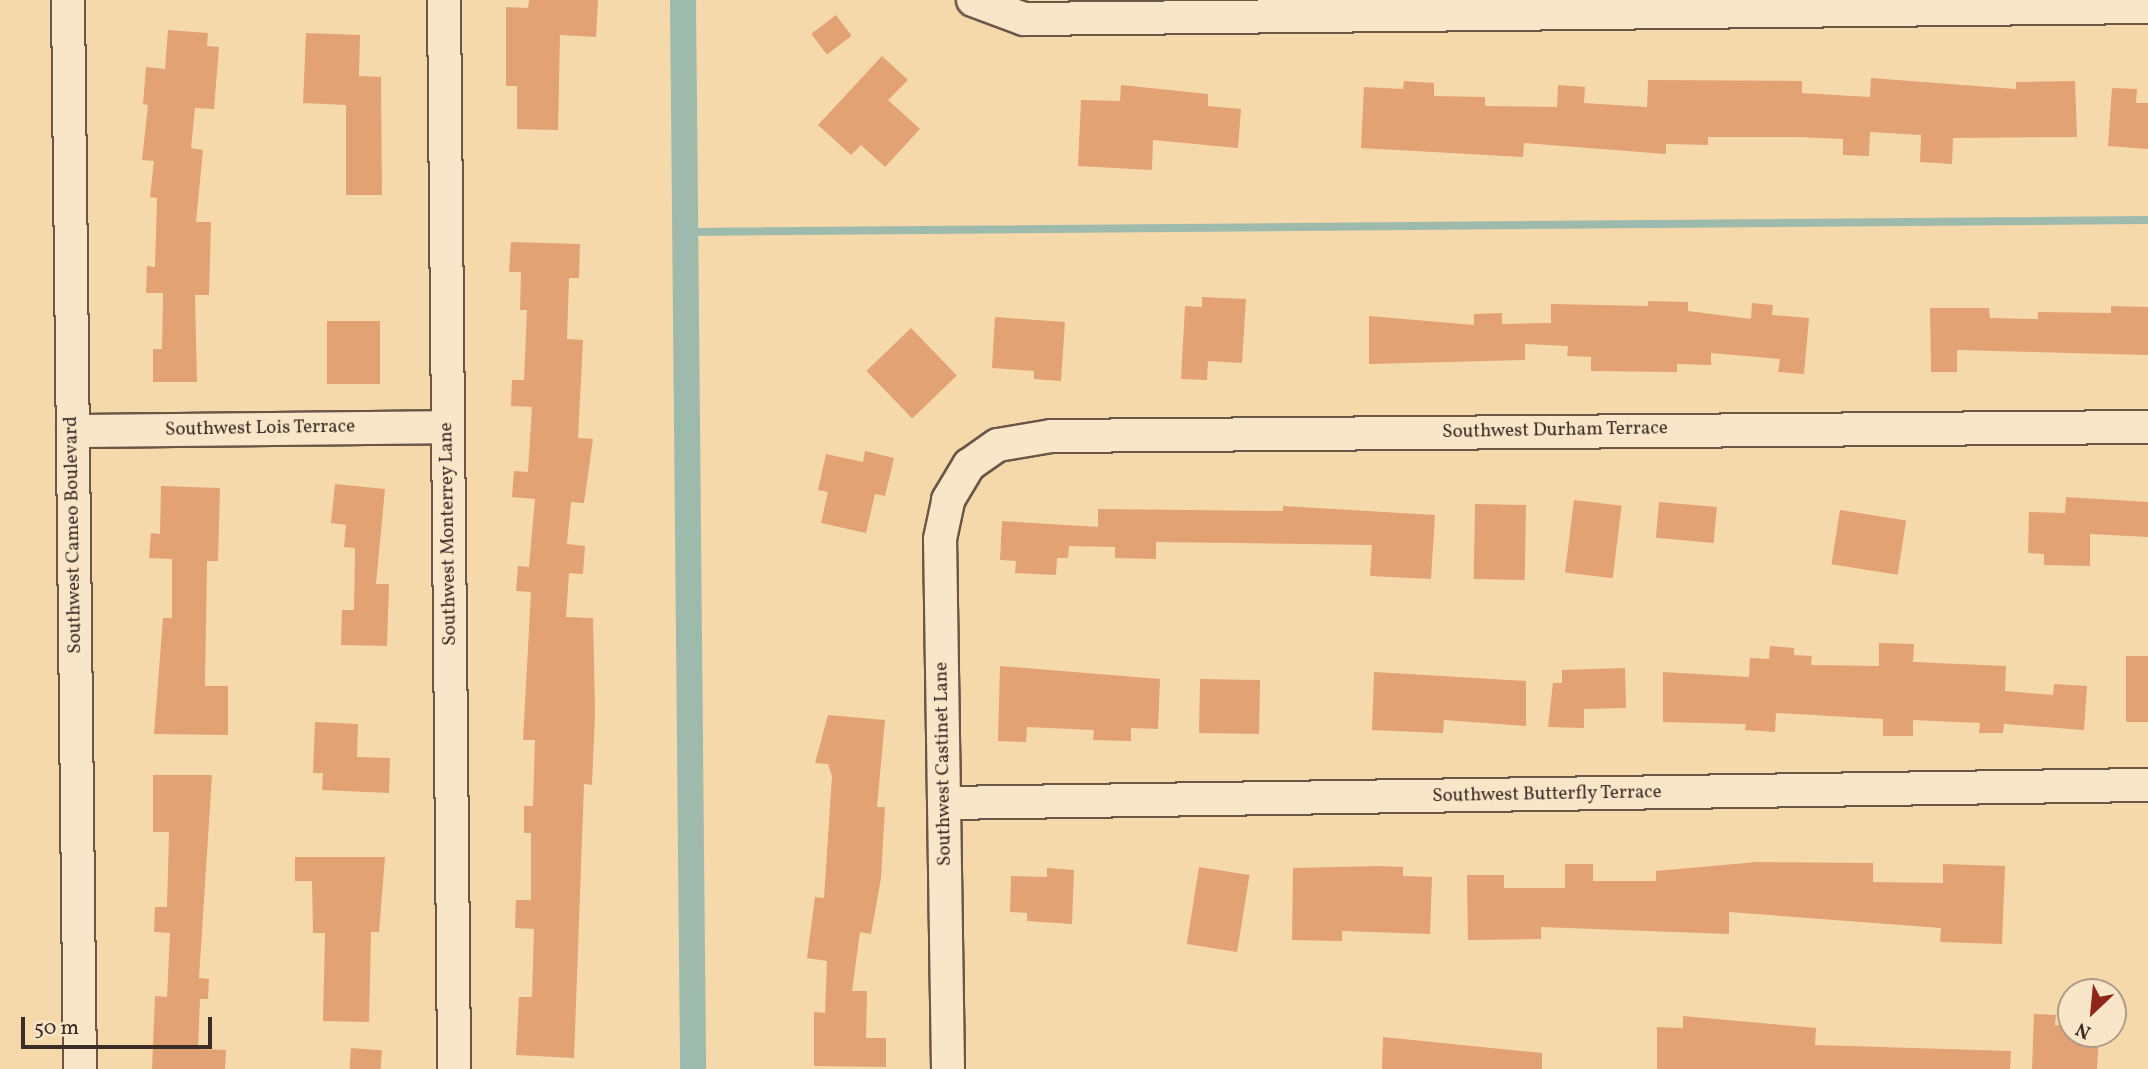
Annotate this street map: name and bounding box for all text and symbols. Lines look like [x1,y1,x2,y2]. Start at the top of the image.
street label: Southwest Cameo Boulevard [61,416,87,654]
street label: Southwest Lois Terrace [164,416,356,442]
street label: Southwest Durham Terrace [1442,418,1668,444]
street label: Southwest Monterrey Lane [436,422,462,646]
street label: Southwest Castinet Lane [931,662,957,866]
street label: Southwest Butterfly Terrace [1431,782,1663,808]
north arrow [2057,978,2127,1048]
scale bar [24,1002,215,1046]
text: 50 m [34,1014,79,1043]
text: N [2072,1015,2096,1045]

